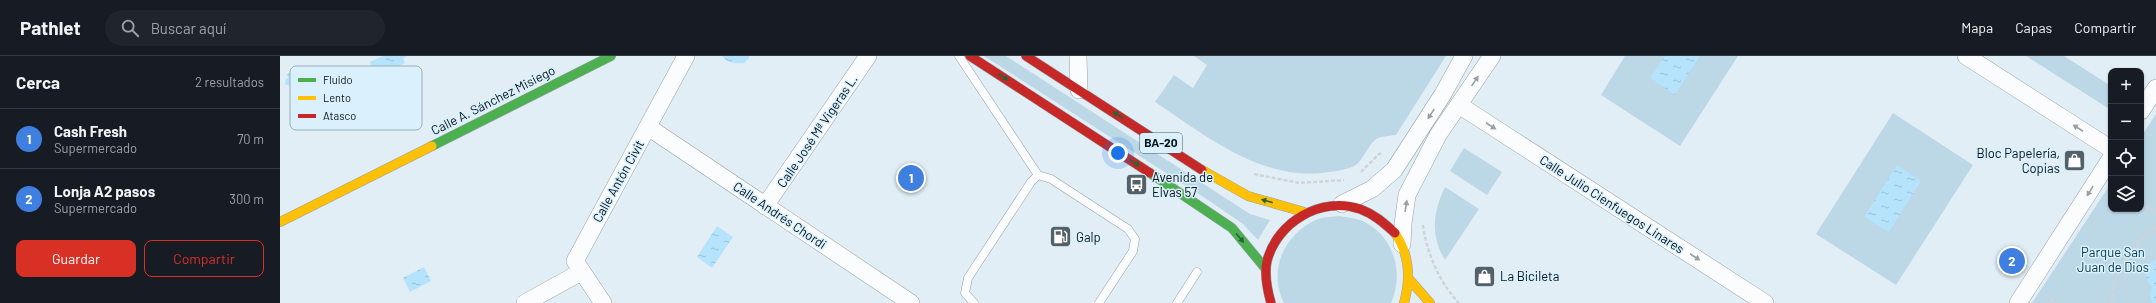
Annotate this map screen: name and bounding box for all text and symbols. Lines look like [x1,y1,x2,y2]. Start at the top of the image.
search box [105,10,385,46]
text: Pathlet [20,16,81,39]
icon: search [119,17,141,39]
text: Buscar aquí [151,19,226,37]
text: Mapa [1961,19,1993,36]
text: Capas [2015,19,2052,36]
text: Compartir [2074,19,2136,36]
street label: Calle A. Sánchez Misiego [428,62,558,138]
legend [290,66,422,130]
map controls [2108,68,2144,212]
button: + [2108,68,2144,104]
text: Cerca [16,72,60,92]
street label: Calle José Mª Vigeras L. [773,72,861,190]
text: Fluido [323,73,352,86]
one-way arrow [997,73,1008,81]
text: 2 resultados [195,74,264,90]
one-way arrow [1471,75,1479,86]
text: Lento [323,91,351,104]
button: − [2108,104,2144,140]
text: Atasco [323,109,356,122]
one-way arrow [1427,109,1435,119]
one-way arrow [1112,112,1124,119]
text: Cash Fresh [54,122,127,140]
one-way arrow [1486,122,1497,130]
one-way arrow [2073,124,2083,132]
text: 1 [27,131,31,147]
text: 70 m [237,131,264,147]
road number: BA-20 [1140,133,1182,153]
street label: Calle Antón Civit [589,137,647,225]
text: Supermercado [54,140,137,156]
button: locate [2108,140,2144,176]
your location [1108,143,1128,163]
place label: Bloc Papelería, Copias [1977,145,2060,176]
shop icon: Bloc Papelería, Copias [2062,147,2088,173]
street label: Calle Julio Cienfuegos Linares [1537,151,1687,257]
one-way arrow [1130,159,1140,167]
pin: 1 [898,163,924,193]
place label: Avenida de Elvas 57 [1152,169,1213,200]
bus stop icon: Avenida de Elvas 57 [1123,171,1149,197]
button: layers [2108,176,2144,212]
street label: Calle Andrés Chordi [730,178,830,252]
text: Lonja A2 pasos [54,182,155,200]
one-way arrow [2086,186,2094,196]
text: 2 [25,191,33,207]
text: 300 m [229,191,264,207]
one-way arrow [1260,198,1272,204]
text: Supermercado [54,200,137,216]
one-way arrow [1403,200,1409,212]
fuel station icon: Galp [1047,224,1073,250]
place label: Galp [1076,229,1101,245]
one-way arrow [1236,233,1245,244]
button: Guardar [16,240,136,277]
button: Compartir [144,240,264,277]
park label: Parque San Juan de Dios [2077,244,2149,275]
pin: 2 [1999,246,2025,276]
one-way arrow [1689,254,1700,261]
shop icon: La Bicileta [1472,263,1498,289]
place label: La Bicileta [1500,268,1559,284]

